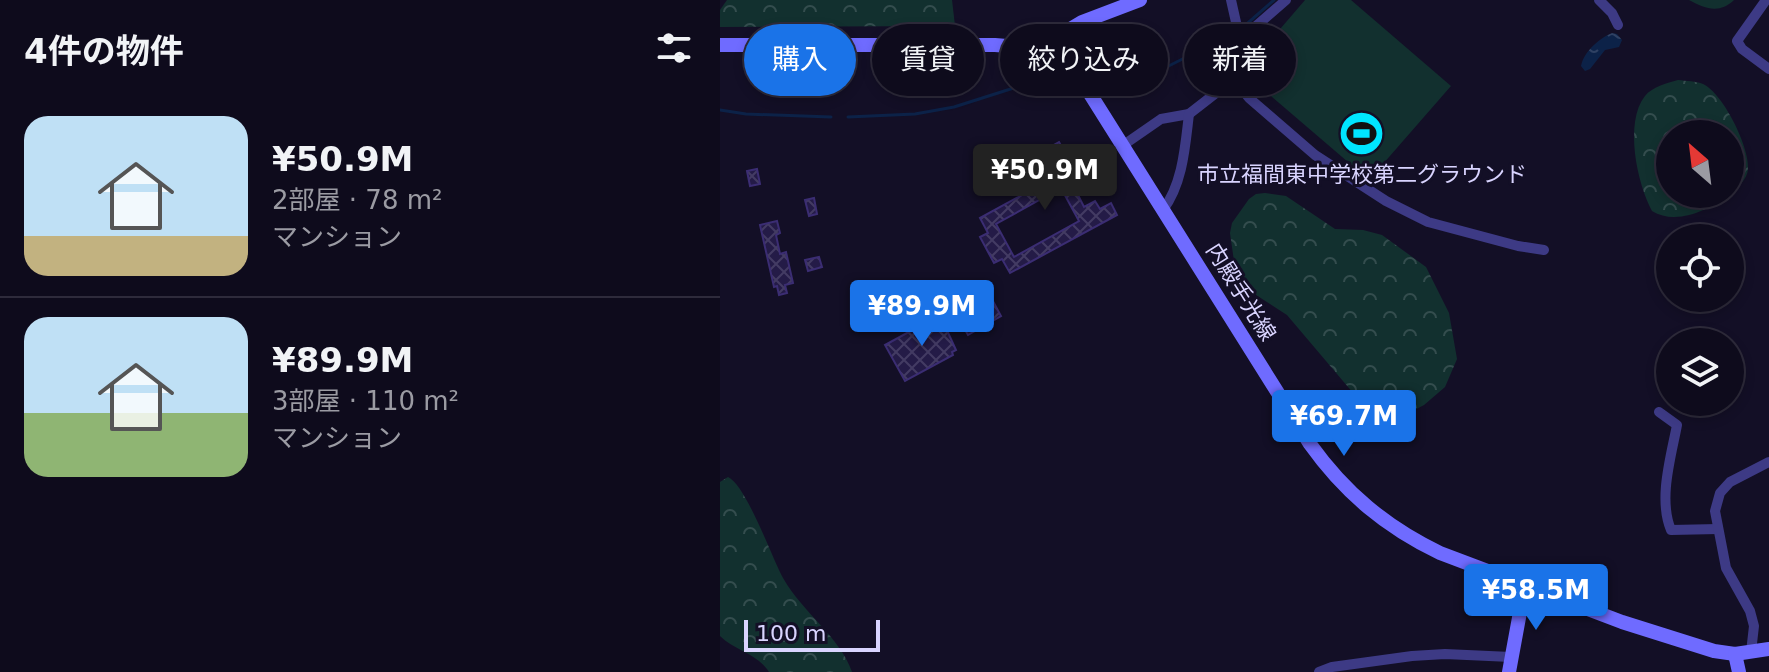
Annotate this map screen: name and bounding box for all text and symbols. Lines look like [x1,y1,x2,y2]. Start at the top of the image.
chip: 購入 [744,24,856,96]
chip: 賃貸 [872,24,984,96]
chip: 絞り込み [1000,24,1168,96]
chip: 新着 [1184,24,1296,96]
icon: filters [652,26,696,70]
text: 4件の物件 [24,31,184,71]
sports icon: 市立福間東中学校第二グラウンド [1338,109,1386,157]
north arrow [1656,120,1744,208]
map controls [1656,120,1744,416]
text: ¥50.9M [272,139,413,179]
pin: ¥50.9M [980,144,1110,212]
icon: home [88,148,184,244]
text: ¥50.9M [991,155,1099,185]
place label: 市立福間東中学校第二グラウンド [1197,162,1527,187]
text: 2部屋 · 78 m² [272,185,442,215]
text: マンション [272,222,402,252]
button: locate [1656,224,1744,312]
street label: 内殿手光線 [1201,239,1281,345]
pin: ¥89.9M [857,280,987,348]
text: ¥89.9M [868,291,976,321]
button: layers [1656,328,1744,416]
text: ¥89.9M [272,340,413,380]
icon: home [88,349,184,445]
text: 3部屋 · 110 m² [272,386,459,416]
pin: ¥69.7M [1279,390,1409,458]
text: ¥69.7M [1290,401,1398,431]
text: マンション [272,423,402,453]
pin: ¥58.5M [1471,564,1601,632]
text: ¥58.5M [1482,575,1590,605]
scale bar [744,616,880,652]
text: 100 m [756,621,826,646]

